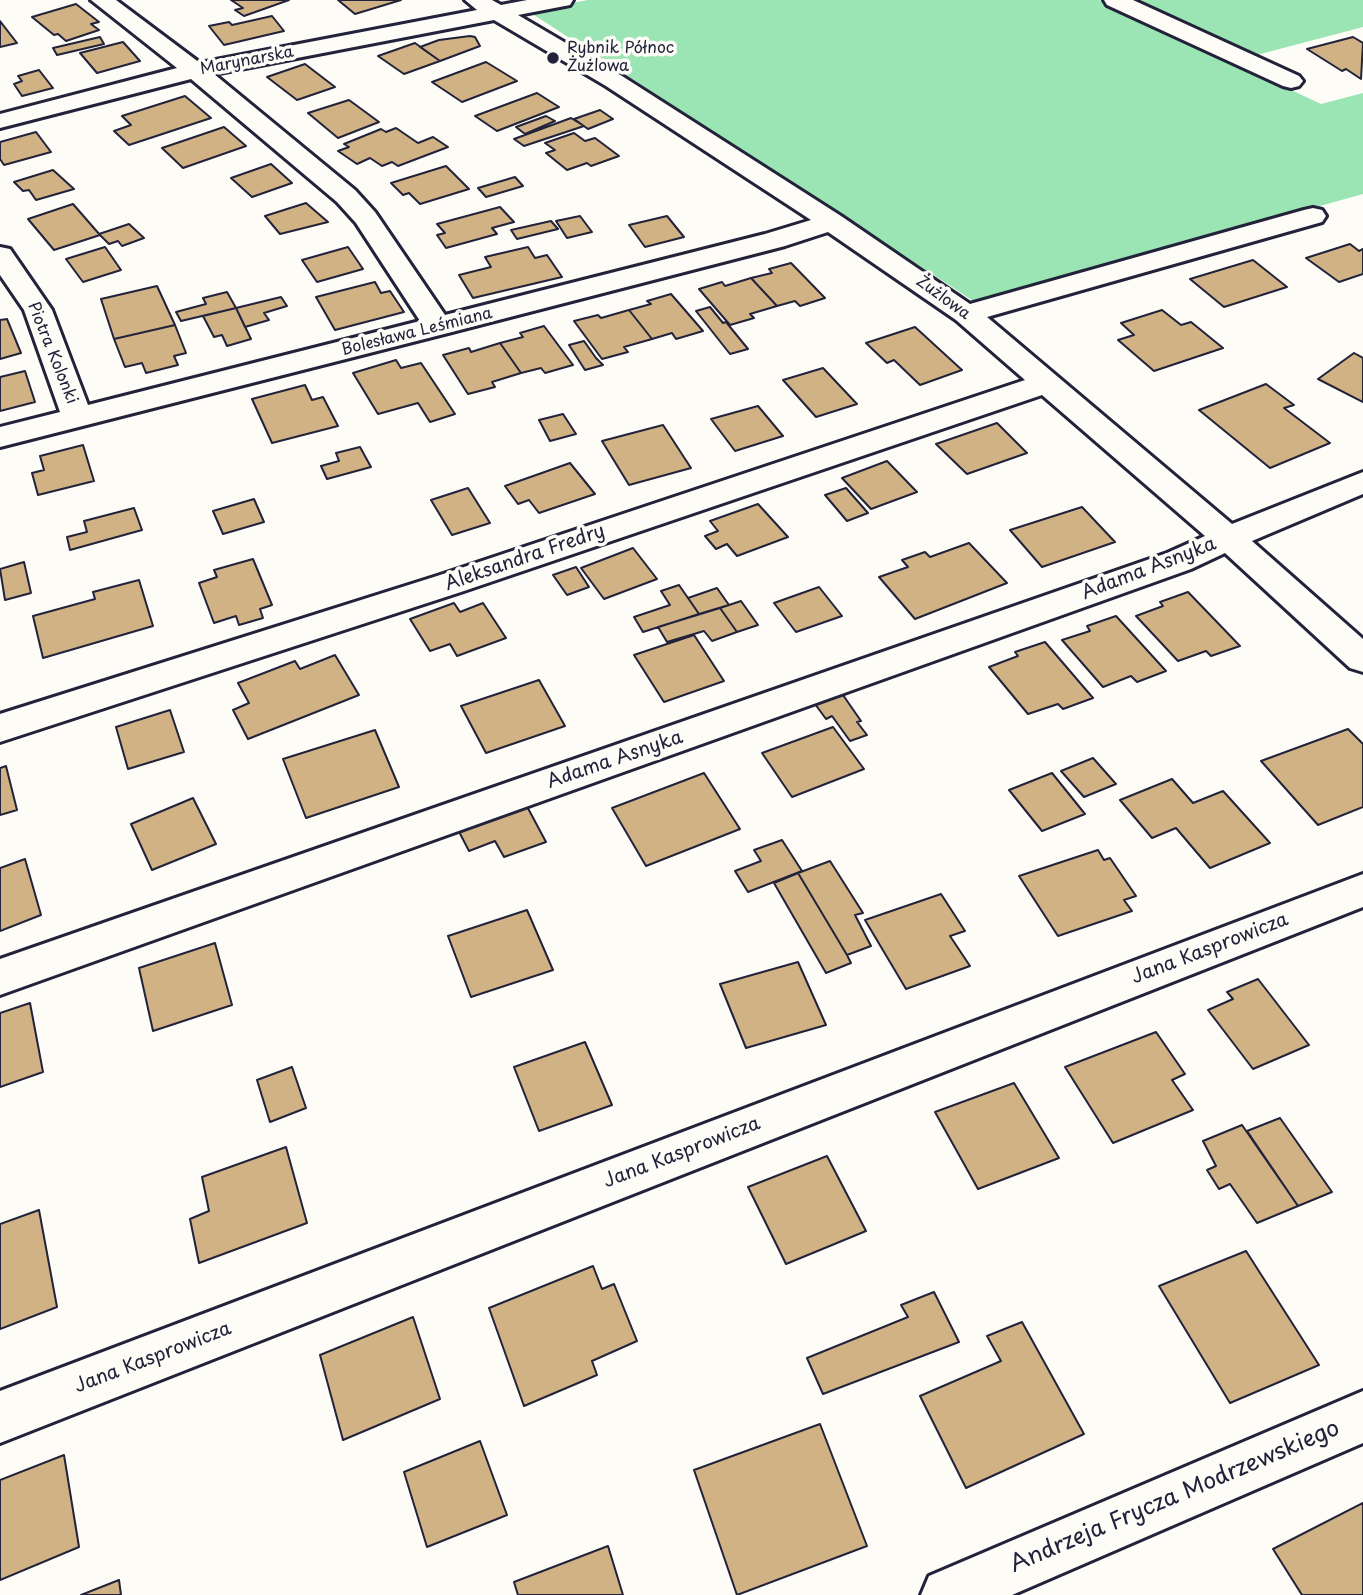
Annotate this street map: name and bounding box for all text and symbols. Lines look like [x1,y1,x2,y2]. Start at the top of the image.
place label: Rybnik Północ Żużlowa [567,39,674,77]
street label: Marynarska [199,43,295,79]
marker: Rybnik Północ Żużlowa [545,50,561,66]
street label: Żużlowa [912,272,974,324]
street label: Piotra Kolonki [23,299,81,407]
street label: Bolesława Leśmiana [340,304,494,360]
street label: Aleksandra Fredry [442,520,608,596]
street label: Adama Asnyka [1079,533,1219,605]
street label: Adama Asnyka [544,726,686,794]
street label: Jana Kasprowicza [1128,909,1292,989]
street label: Jana Kasprowicza [600,1113,764,1193]
street label: Jana Kasprowicza [71,1318,235,1398]
street label: Andrzeja Frycza Modrzewskiego [1006,1415,1344,1579]

